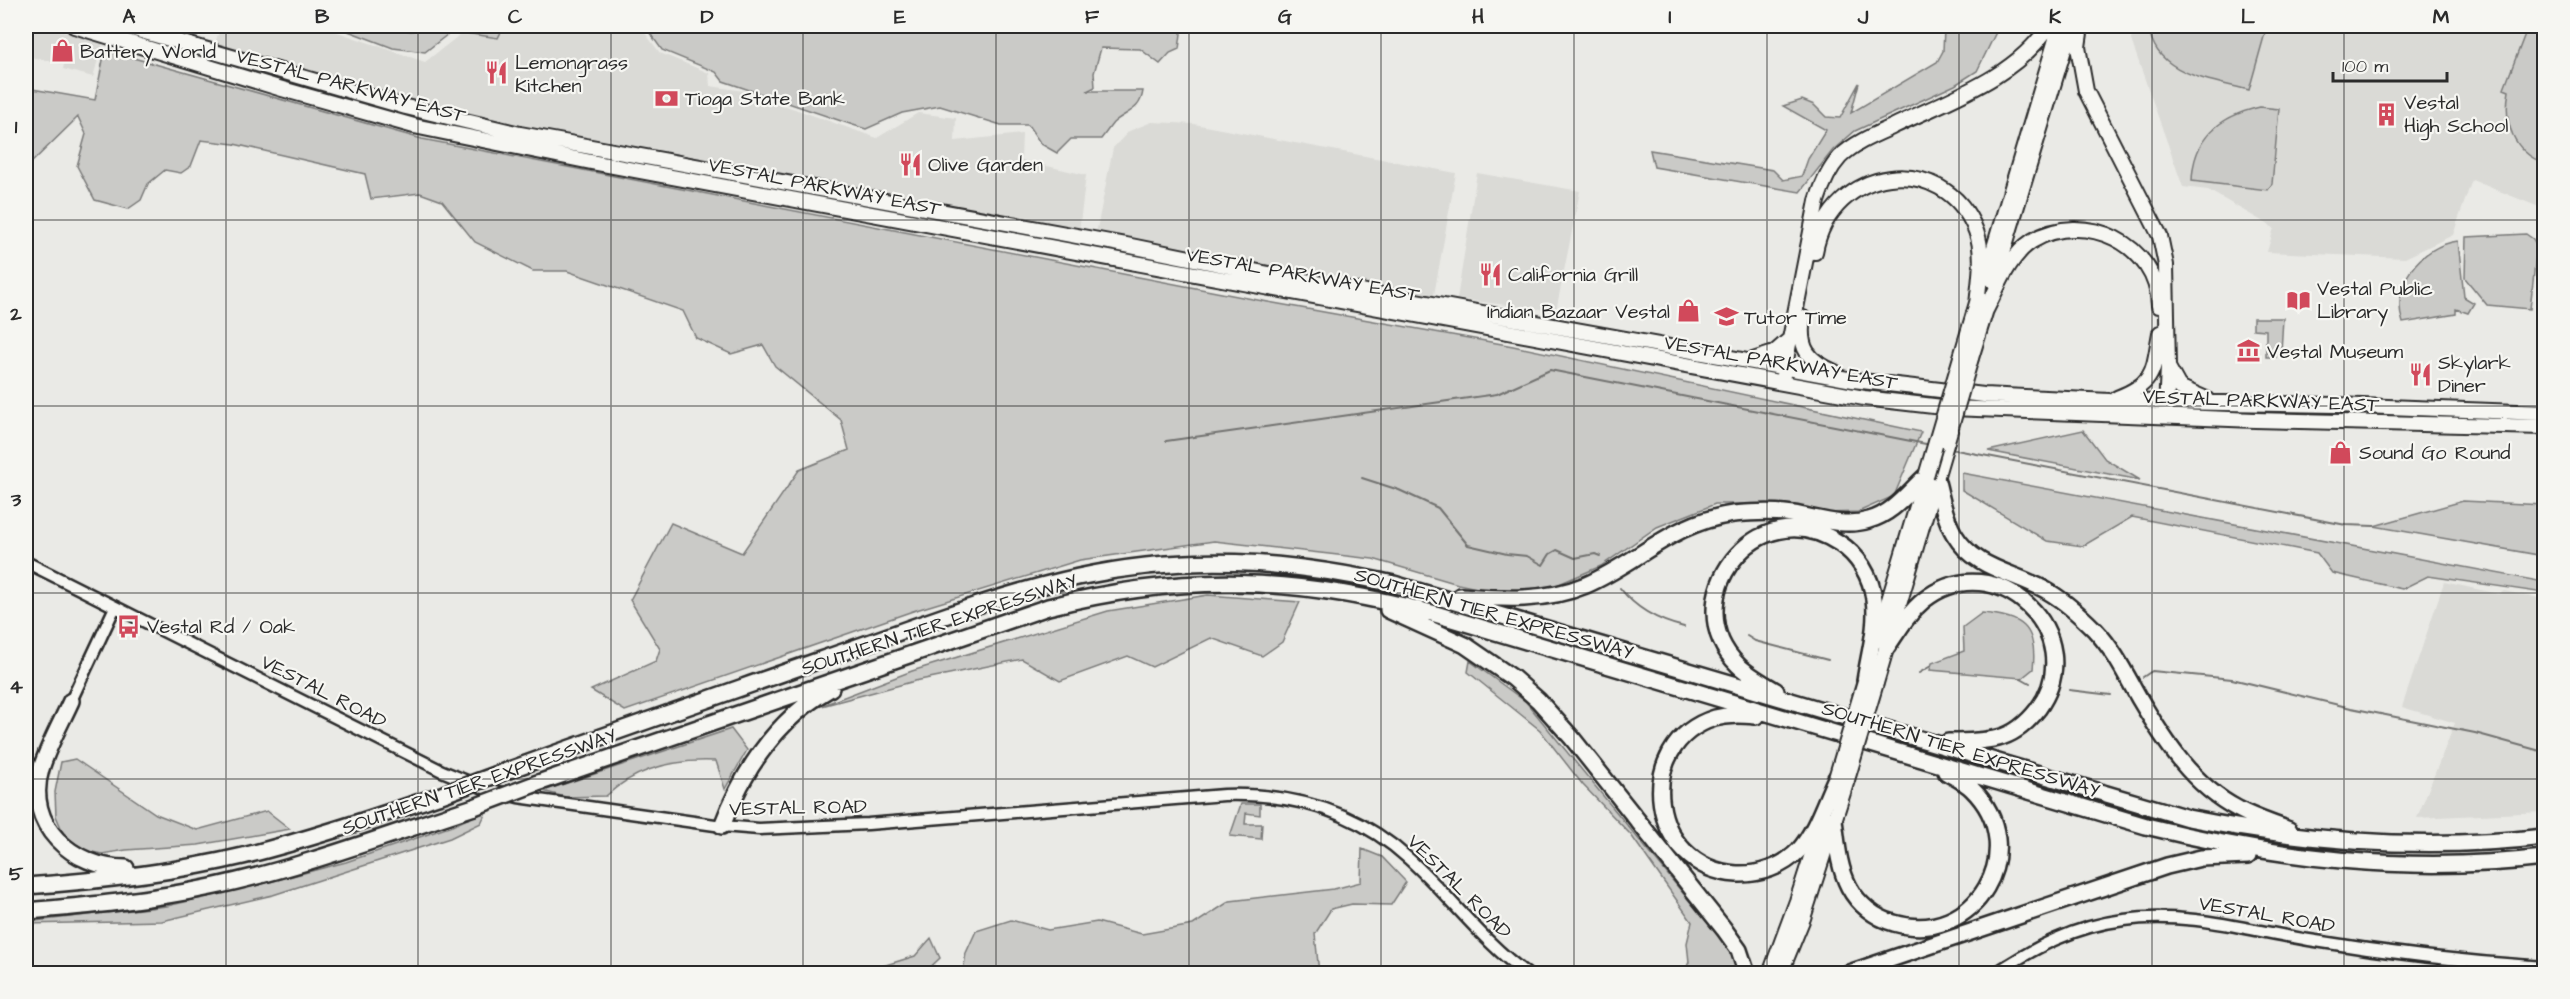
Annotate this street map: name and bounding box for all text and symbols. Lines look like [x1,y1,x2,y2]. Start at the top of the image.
text: A [123,3,136,31]
text: B [315,3,330,31]
text: C [508,3,523,31]
text: D [701,3,714,31]
text: E [894,3,906,31]
text: F [1085,3,1100,31]
text: G [1278,3,1292,31]
text: H [1472,3,1484,31]
text: I [1668,3,1672,31]
text: J [1857,3,1869,31]
text: K [2049,3,2062,31]
text: L [2241,3,2255,31]
text: M [2433,3,2450,31]
shop icon: Battery World [49,38,75,64]
place label: Battery World [80,38,216,67]
street label: VESTAL PARKWAY EAST [233,42,469,130]
scale bar [2333,45,2447,83]
place label: Lemongrass Kitchen [515,49,628,100]
text: 100 m [2342,54,2388,79]
restaurant icon: Lemongrass Kitchen [484,60,510,86]
bank icon: Tioga State Bank [654,85,680,111]
place label: Tioga State Bank [685,85,845,114]
place label: Vestal High School [2404,89,2508,141]
building icon: Vestal High School [2373,101,2399,127]
text: 1 [15,113,18,141]
street label: VESTAL PARKWAY EAST [706,151,944,223]
restaurant icon: Olive Garden [897,151,923,177]
place label: Olive Garden [928,151,1043,179]
street label: VESTAL PARKWAY EAST [1184,241,1422,309]
restaurant icon: California Grill [1477,261,1503,287]
place label: California Grill [1508,261,1638,289]
place label: Vestal Public Library [2317,275,2433,327]
library icon: Vestal Public Library [2286,287,2312,313]
place label: Indian Bazaar Vestal [1487,298,1670,326]
shop icon: Indian Bazaar Vestal [1675,298,1701,324]
text: 2 [9,300,22,328]
school or university icon: Tutor Time [1713,304,1739,330]
place label: Tutor Time [1744,304,1847,332]
street label: VESTAL PARKWAY EAST [1662,329,1900,397]
museum icon: Vestal Museum [2236,338,2262,364]
place label: Vestal Museum [2267,338,2404,366]
place label: Skylark Diner [2438,349,2511,400]
restaurant icon: Skylark Diner [2407,361,2433,387]
street label: VESTAL PARKWAY EAST [2142,383,2380,419]
shop icon: Sound Go Round [2328,439,2354,465]
place label: Sound Go Round [2359,439,2511,467]
text: 3 [10,486,22,514]
street label: SOUTHERN TIER EXPRESSWAY [1351,561,1637,667]
street label: SOUTHERN TIER EXPRESSWAY [798,567,1081,683]
bus stop icon: Vestal Rd / Oak [116,613,142,639]
place label: Vestal Rd / Oak [147,613,295,641]
street label: VESTAL ROAD [256,648,391,736]
text: 4 [9,673,23,701]
street label: SOUTHERN TIER EXPRESSWAY [1818,694,2103,806]
street label: SOUTHERN TIER EXPRESSWAY [338,722,621,842]
street label: VESTAL ROAD [729,793,867,823]
street label: VESTAL ROAD [1401,828,1518,945]
text: 5 [9,860,24,888]
street label: VESTAL ROAD [2197,889,2337,941]

